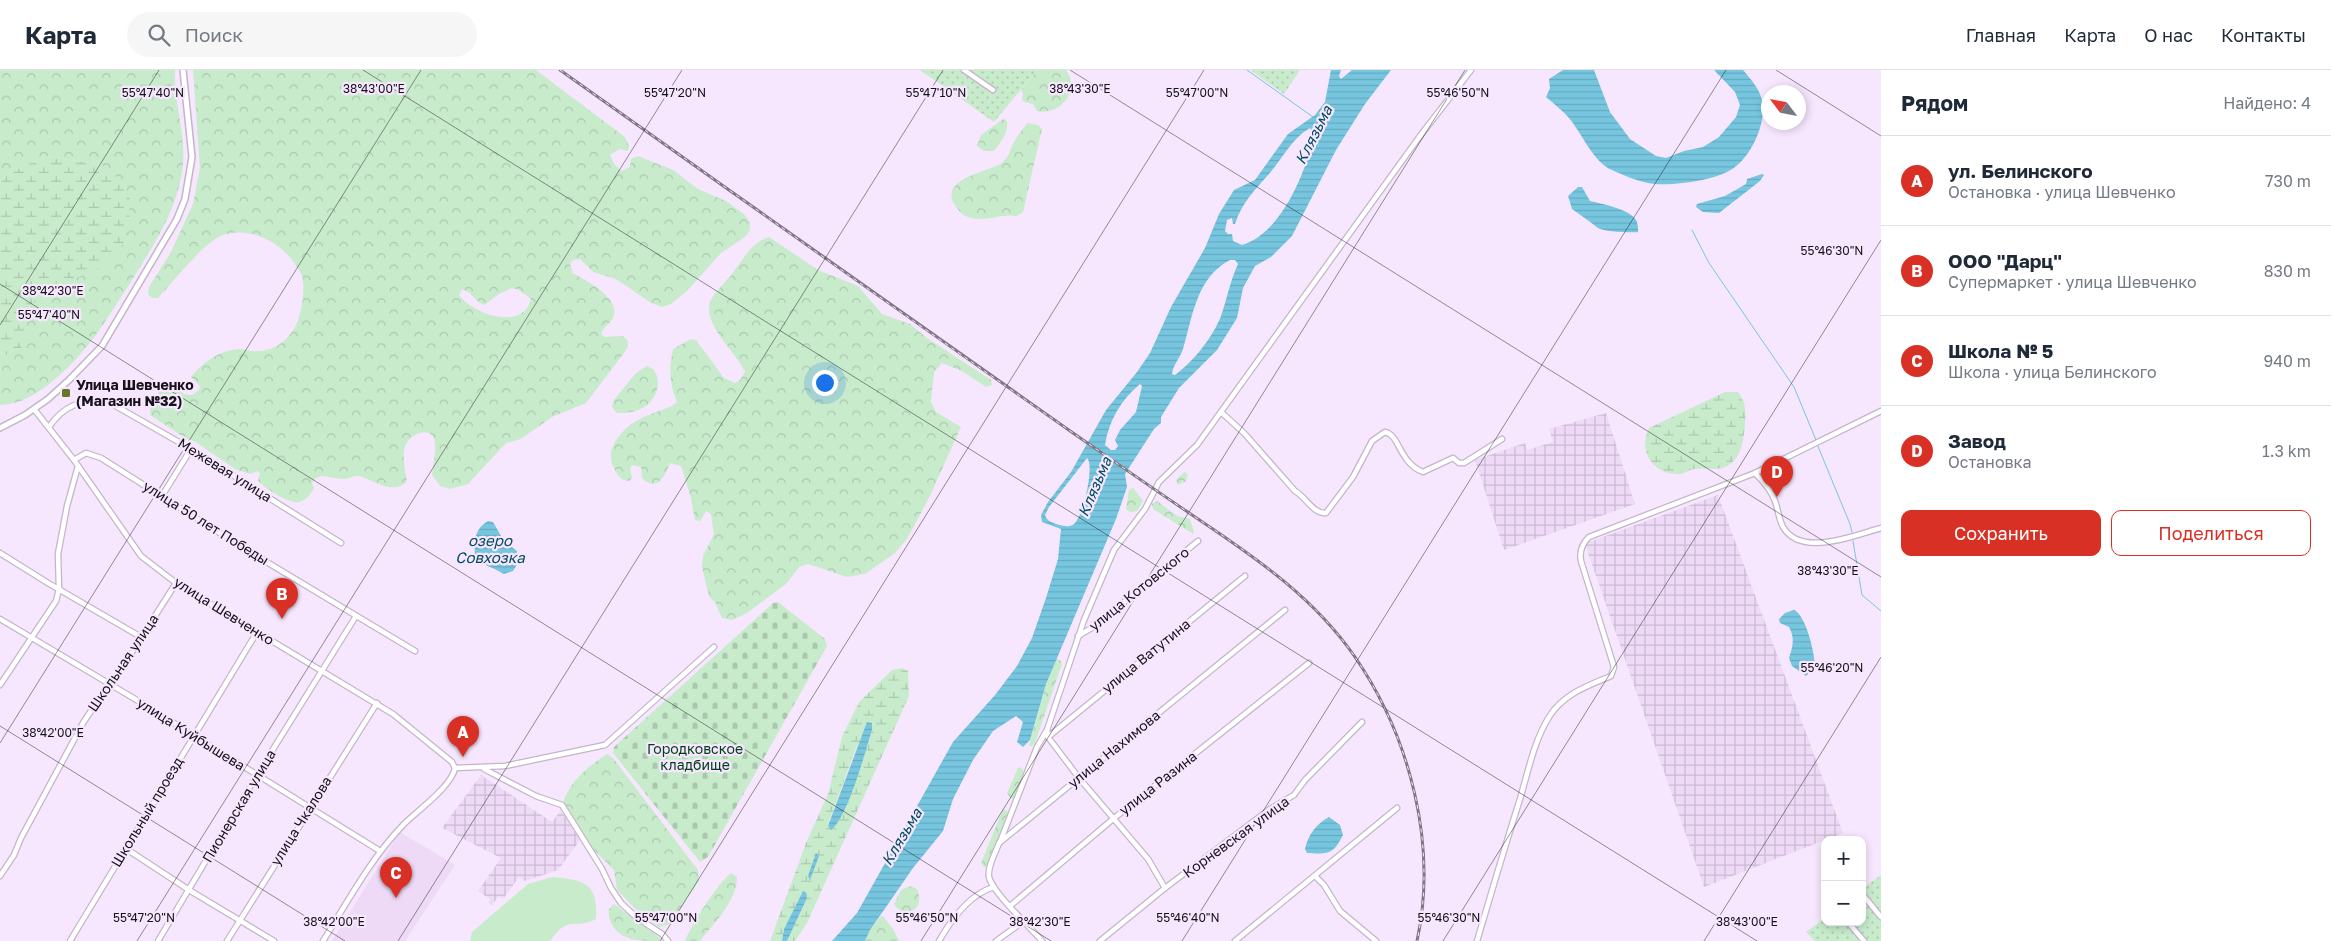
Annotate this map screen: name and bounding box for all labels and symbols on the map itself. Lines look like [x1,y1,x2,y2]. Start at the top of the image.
text: 38°43'00"E [343,81,405,96]
text: 38°43'30"E [1049,81,1111,96]
text: 55°47'40"N [122,85,184,100]
text: 55°47'20"N [644,85,706,100]
text: 55°47'10"N [906,85,966,100]
text: 55°47'00"N [1166,85,1228,100]
text: 55°46'50"N [1427,85,1489,100]
north arrow [1761,85,1806,130]
water label: Клязьма [1291,102,1336,167]
text: 55°46'30"N [1800,243,1864,258]
text: 38°42'30"E [22,283,84,298]
text: 55°47'40"N [18,307,80,322]
your location [812,370,838,396]
place label: Улица Шевченко (Магазин №32) [76,376,194,409]
marker: Улица Шевченко (Магазин №32) [60,387,72,399]
street label: Межевая улица [175,434,275,505]
water label: Клязьма [1073,454,1115,519]
pin: D [1761,456,1793,497]
street label: улица 50 лет Победы [140,477,272,568]
water label: озеро Совхозка [455,531,525,566]
street label: улица Котовского [1085,543,1192,634]
text: 38°43'30"E [1797,563,1859,578]
street label: улица Шевченко [171,573,277,648]
pin: B [266,578,298,619]
street label: Школьная улица [84,611,162,715]
street label: улица Ватутина [1098,615,1193,696]
text: 55°46'20"N [1801,660,1863,675]
street label: улица Куйбышева [134,694,248,774]
street label: улица Нахимова [1064,706,1163,791]
pin: A [447,716,479,757]
text: 38°42'00"E [22,725,84,740]
park label: Городковское кладбище [647,740,743,773]
street label: Пионерская улица [198,746,279,865]
street label: улица Разина [1115,747,1200,818]
street label: Школьный проезд [107,753,186,870]
street label: улица Чкалова [266,773,335,869]
street label: Корневская улица [1179,792,1292,881]
water label: Клязьма [877,804,925,868]
pin: C [380,857,412,898]
text: 55°47'20"N [113,910,175,925]
text: 55°47'00"N [635,910,697,925]
text: 55°46'50"N [896,910,958,925]
text: 55°46'40"N [1156,910,1220,925]
text: 55°46'30"N [1417,910,1481,925]
text: 38°42'00"E [303,914,365,929]
text: 38°42'30"E [1009,914,1071,929]
text: 38°43'00"E [1716,914,1778,929]

